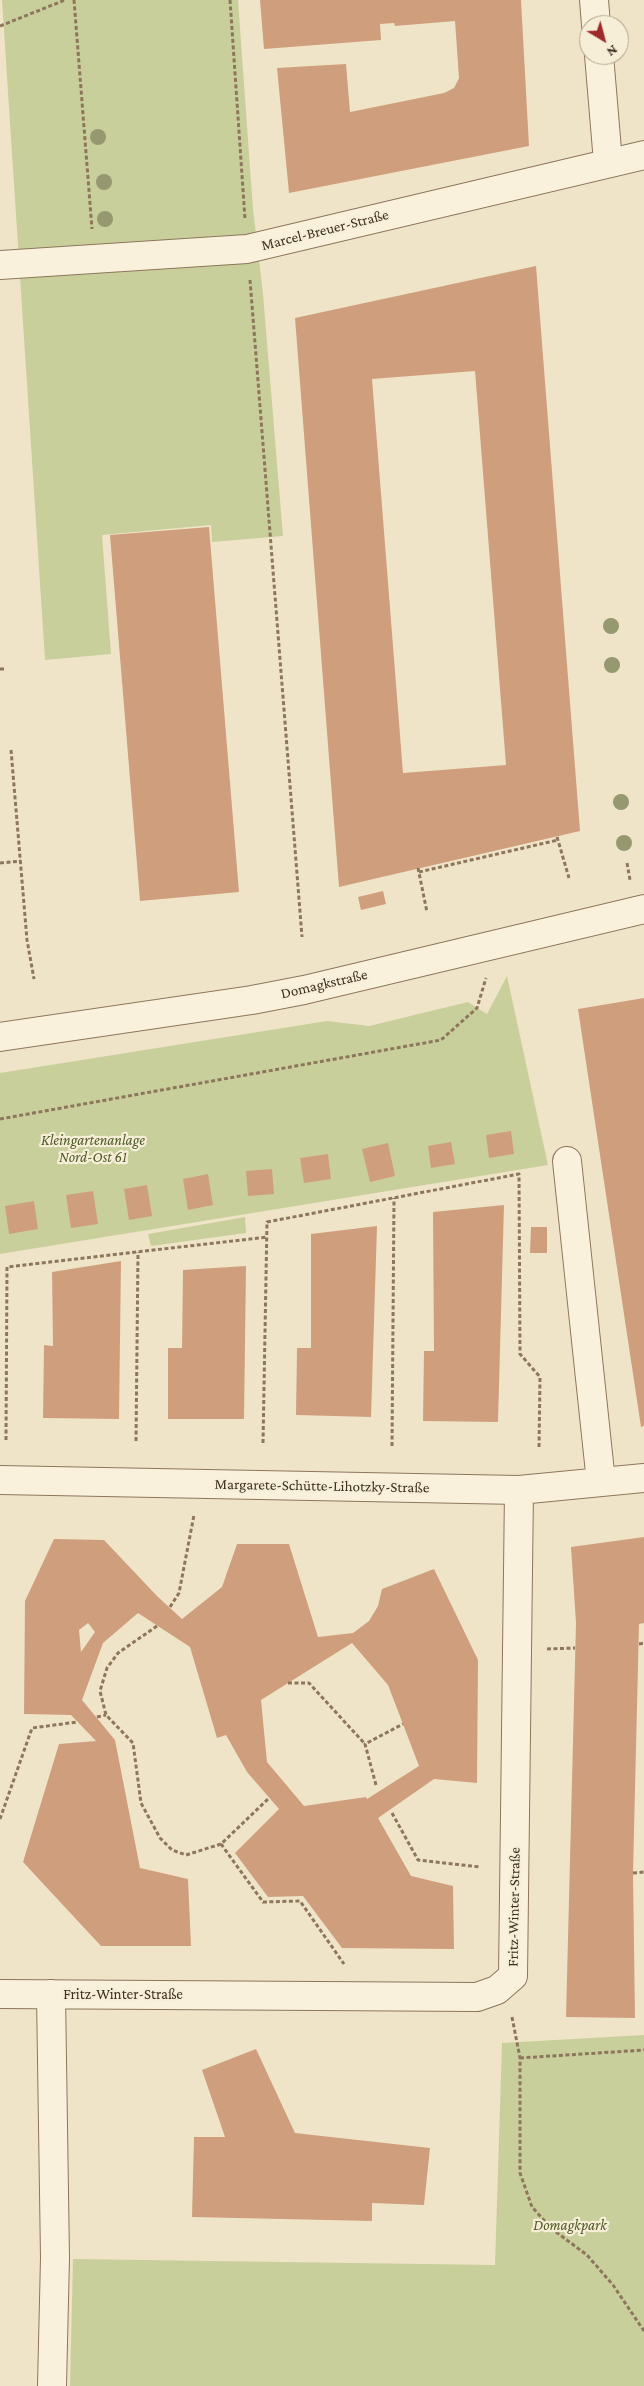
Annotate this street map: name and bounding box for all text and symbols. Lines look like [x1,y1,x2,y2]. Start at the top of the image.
north arrow [579,15,629,65]
text: N [604,42,621,60]
street label: Marcel-Breuer-Straße [259,205,391,255]
street label: Domagkstraße [279,965,369,1003]
park label: Kleingartenanlage Nord-Ost 61 [41,1131,145,1166]
street label: Margarete-Schütte-Lihotzky-Straße [215,1475,429,1497]
street label: Fritz-Winter-Straße [504,1847,524,1967]
street label: Fritz-Winter-Straße [63,1985,183,2003]
park label: Domagkpark [533,2216,607,2234]

